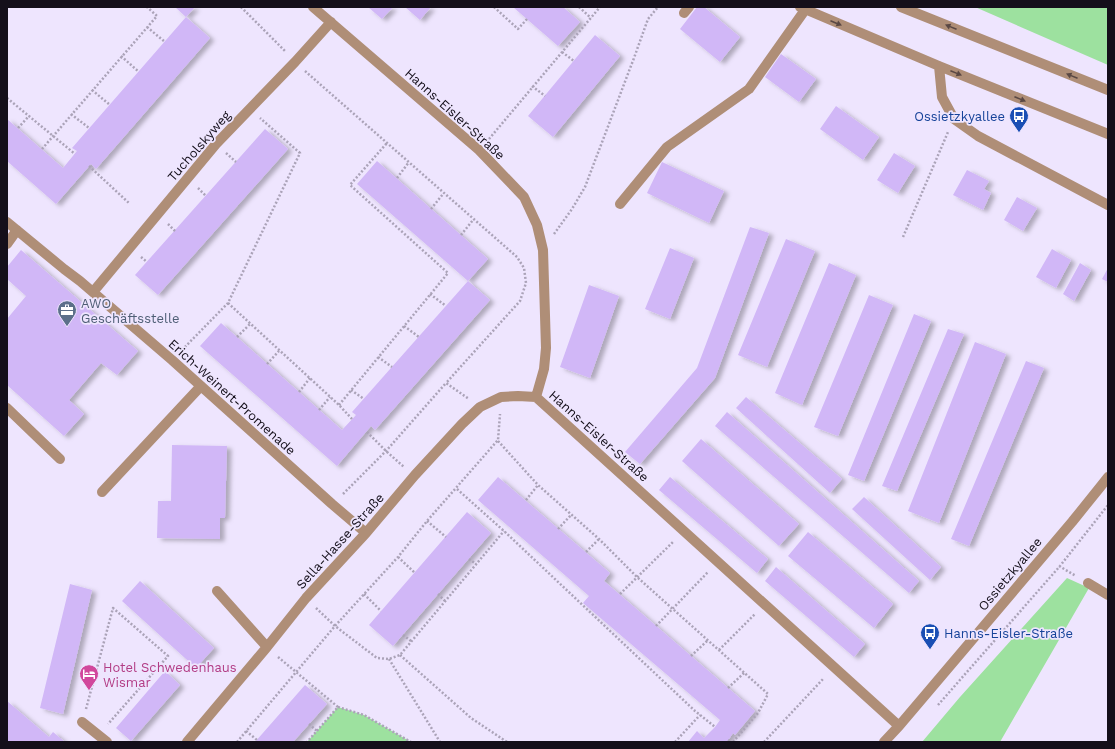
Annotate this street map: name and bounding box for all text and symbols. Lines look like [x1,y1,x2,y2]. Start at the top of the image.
one-way arrow [830,20,842,26]
one-way arrow [945,24,957,30]
street label: Hanns-Eisler-Straße [402,65,508,163]
one-way arrow [950,70,961,76]
one-way arrow [1066,73,1077,79]
one-way arrow [1015,96,1026,102]
bus stop icon: Ossietzkyallee [1008,105,1030,133]
street label: Tucholskyweg [164,108,234,184]
place label: Ossietzkyallee [914,109,1005,124]
place label: AWO Geschäftsstelle [81,296,179,326]
office icon: AWO Geschäftsstelle [56,299,78,327]
street label: Erich-Weinert-Promenade [165,336,299,458]
street label: Hanns-Eisler-Straße [546,387,652,485]
street label: Sella-Hasse-Straße [293,490,387,592]
street label: Ossietzkyallee [975,534,1045,614]
bus stop icon: Hanns-Eisler-Straße [919,622,941,650]
place label: Hanns-Eisler-Straße [944,626,1073,641]
place label: Hotel Schwedenhaus Wismar [103,660,237,690]
hotel icon: Hotel Schwedenhaus Wismar [78,663,100,691]

